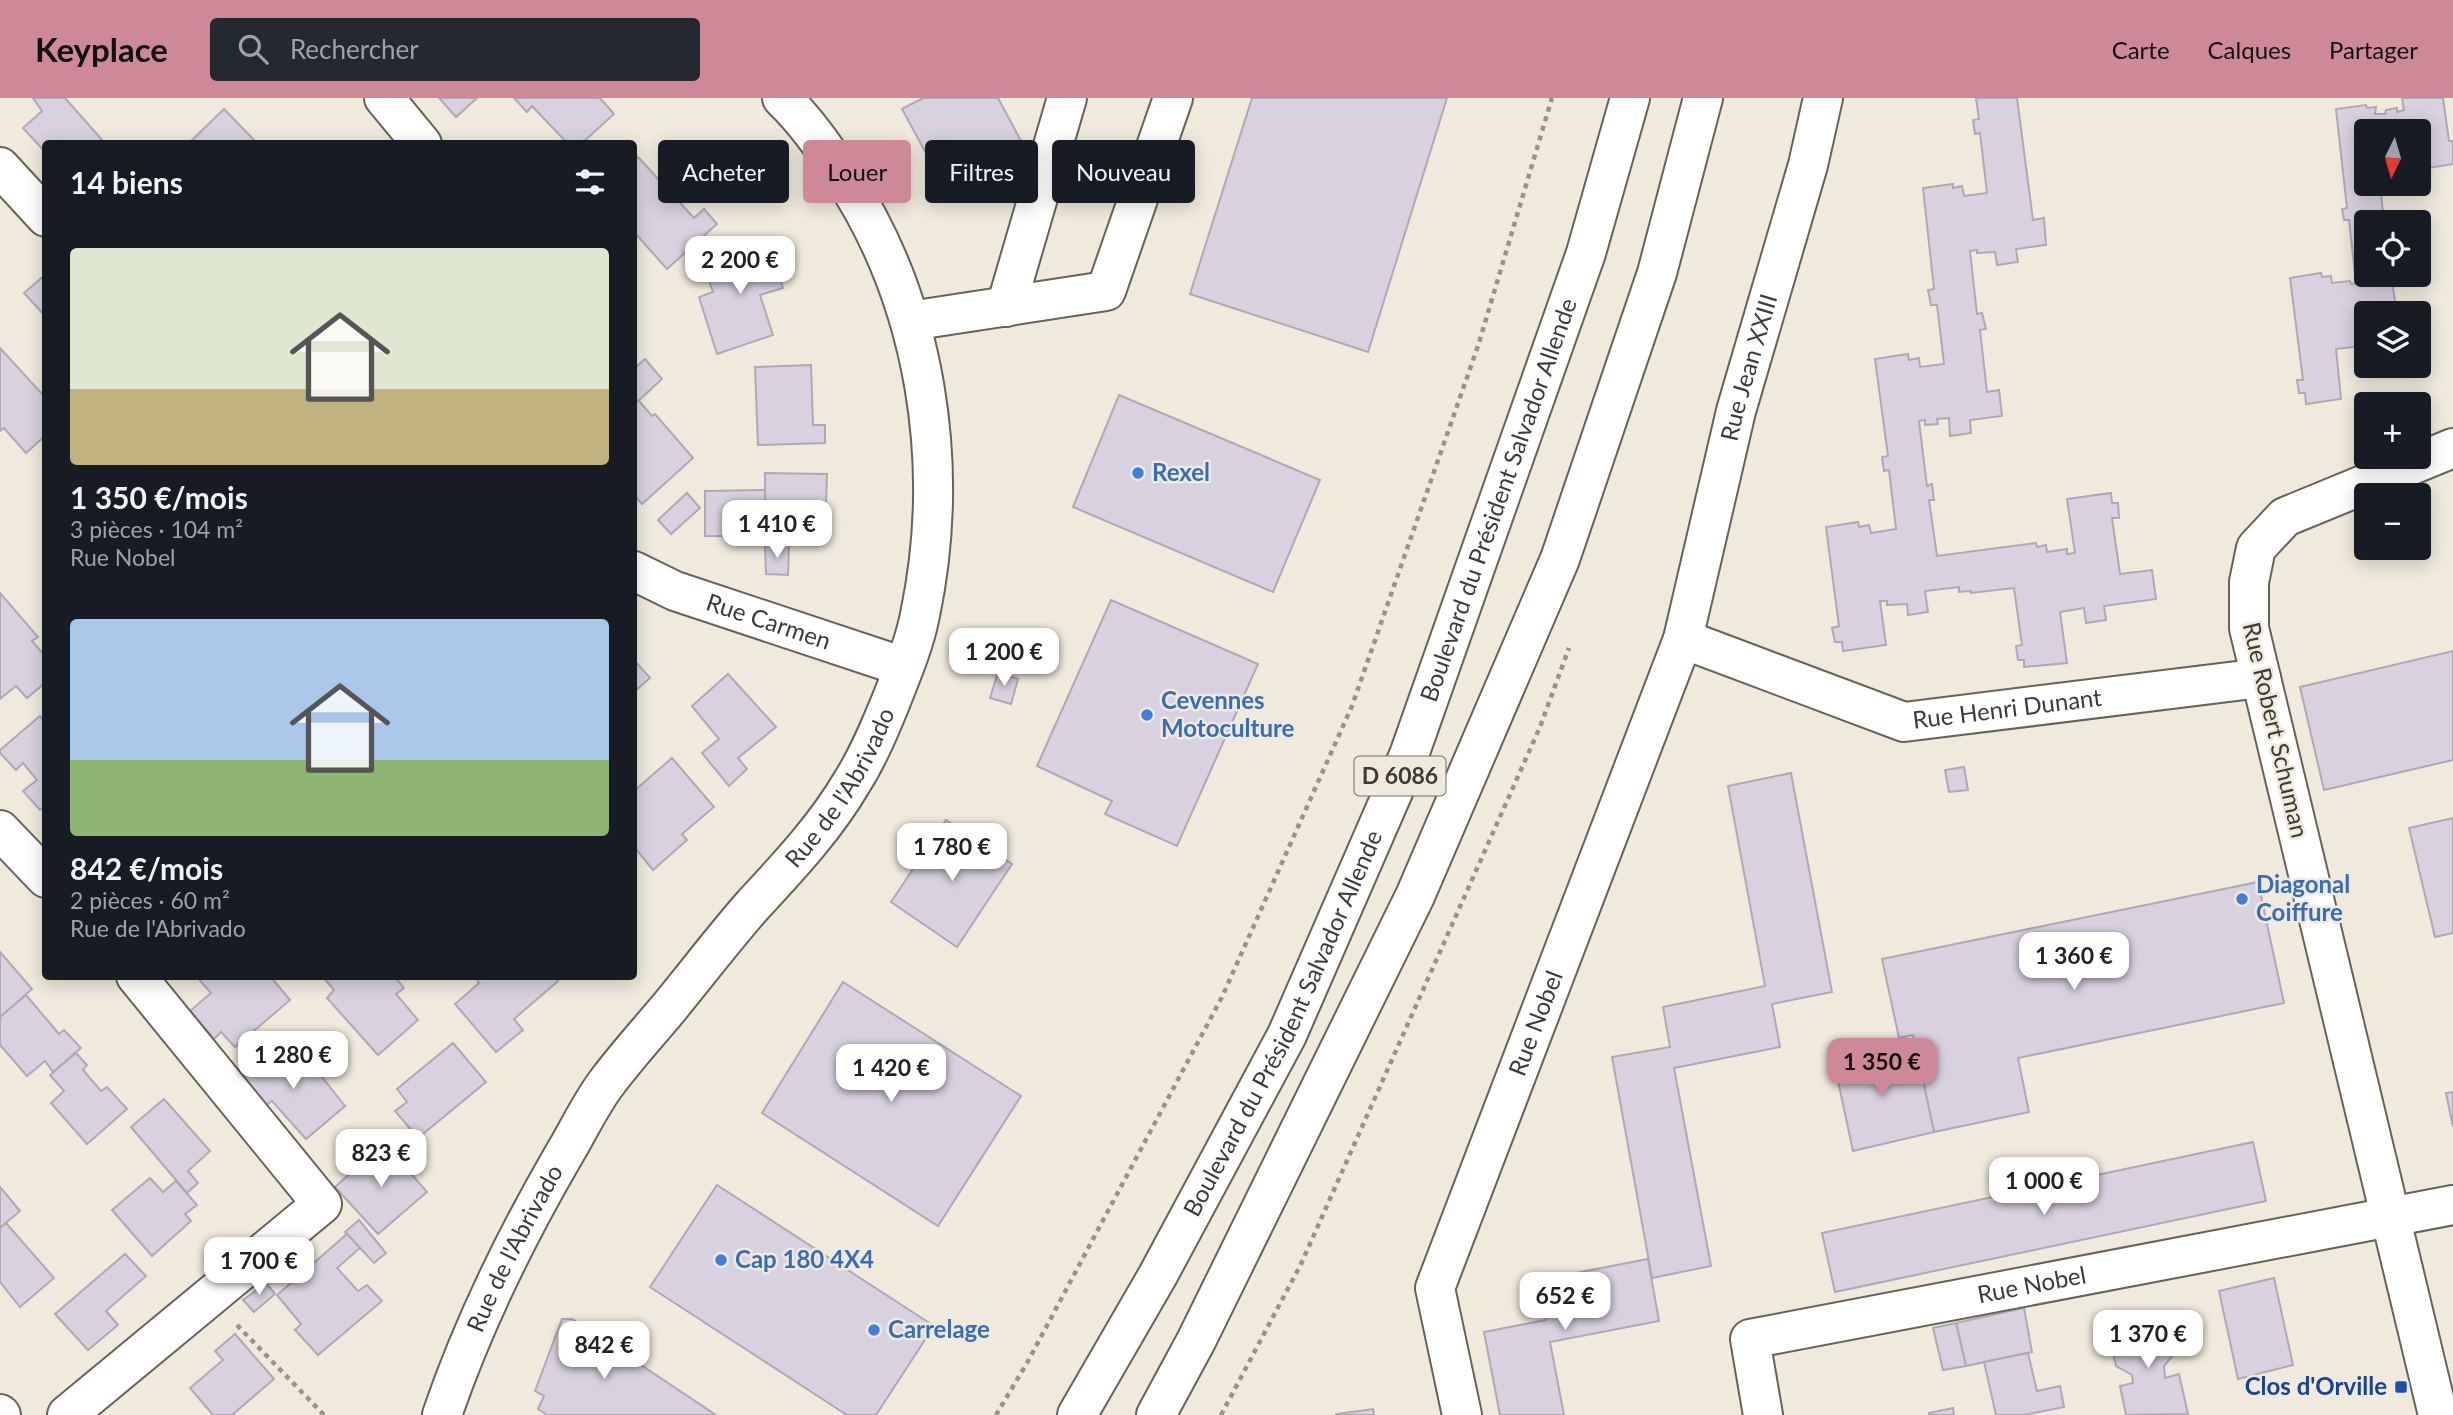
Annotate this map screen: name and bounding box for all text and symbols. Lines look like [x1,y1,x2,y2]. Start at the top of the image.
search box [210,18,700,81]
text: Keyplace [35,29,168,69]
icon: search [234,30,272,68]
text: Rechercher [290,33,419,65]
text: Carte [2112,35,2170,64]
text: Calques [2208,35,2291,64]
text: Partager [2329,35,2418,64]
north arrow [2354,119,2431,196]
map controls [2354,119,2431,560]
chip: Acheter [658,140,789,203]
chip: Louer [803,140,911,203]
chip: Filtres [925,140,1038,203]
chip: Nouveau [1052,140,1195,203]
icon: filters [571,163,609,201]
text: 14 biens [70,164,183,200]
button: locate [2354,210,2431,287]
pin: 2 200 € [675,236,805,296]
text: 2 200 € [701,245,779,273]
street label: Rue Jean XXIII [1714,290,1782,444]
icon: home [277,294,403,420]
street label: Boulevard du Président Salvador Allende [1413,294,1582,705]
button: layers [2354,301,2431,378]
button: + [2354,392,2431,469]
place label: Rexel [1152,457,1210,486]
marker: Rexel [1130,465,1146,481]
text: 1 350 €/mois [70,479,248,515]
button: − [2354,483,2431,560]
pin: 1 410 € [712,500,842,560]
text: 1 410 € [738,509,816,537]
text: 3 pièces · 104 m² [70,515,243,543]
text: Rue Nobel [70,543,176,571]
street label: Rue Carmen [703,586,835,655]
street label: Rue Robert Schuman [2238,619,2315,840]
pin: 1 200 € [939,628,1069,688]
text: 1 200 € [965,637,1043,665]
icon: home [277,665,403,791]
street label: Rue Henri Dunant [1911,682,2103,734]
place label: Cevennes Motoculture [1161,685,1295,742]
street label: Rue de l'Abrivado [778,703,900,873]
marker: Cevennes Motoculture [1139,707,1155,723]
road number: D 6086 [1354,756,1446,796]
pin: 1 780 € [887,824,1017,883]
street label: Boulevard du Président Salvador Allende [1176,825,1387,1221]
text: 1 780 € [913,832,991,860]
text: 842 €/mois [70,850,223,886]
place label: Diagonal Coiffure [2256,869,2350,926]
text: 2 pièces · 60 m² [70,886,230,914]
marker: Diagonal Coiffure [2234,891,2250,907]
text: Rue de l'Abrivado [70,914,246,942]
pin: 1 360 € [2009,932,2139,992]
text: 1 360 € [2035,941,2113,969]
street label: Rue Nobel [1501,966,1568,1080]
pin: 1 280 € [228,1032,358,1091]
pin: 1 350 € [1817,1038,1947,1098]
text: 1 280 € [254,1040,332,1068]
pin: 1 420 € [826,1044,956,1104]
text: 1 350 € [1843,1047,1921,1075]
text: 1 420 € [852,1053,930,1081]
pin: 823 € [332,1130,430,1189]
text: 823 € [352,1138,410,1166]
pin: 1 000 € [1979,1158,2109,1217]
street label: Rue de l'Abrivado [460,1159,568,1336]
text: 1 000 € [2005,1166,2083,1194]
pin: 1 700 € [194,1238,324,1297]
place label: Cap 180 4X4 [735,1244,874,1273]
text: 1 700 € [220,1246,298,1274]
marker: Cap 180 4X4 [713,1252,729,1268]
street label: Rue Nobel [1975,1259,2088,1308]
pin: 652 € [1516,1272,1614,1332]
text: 652 € [1536,1281,1594,1309]
pin: 1 370 € [2083,1310,2213,1370]
place label: Carrelage [888,1314,990,1343]
text: 1 370 € [2109,1319,2187,1347]
pin: 842 € [555,1322,653,1381]
marker: Carrelage [866,1322,882,1338]
text: 842 € [575,1330,633,1358]
place label: Clos d'Orville [2245,1371,2387,1400]
marker: Clos d'Orville [2393,1379,2409,1395]

